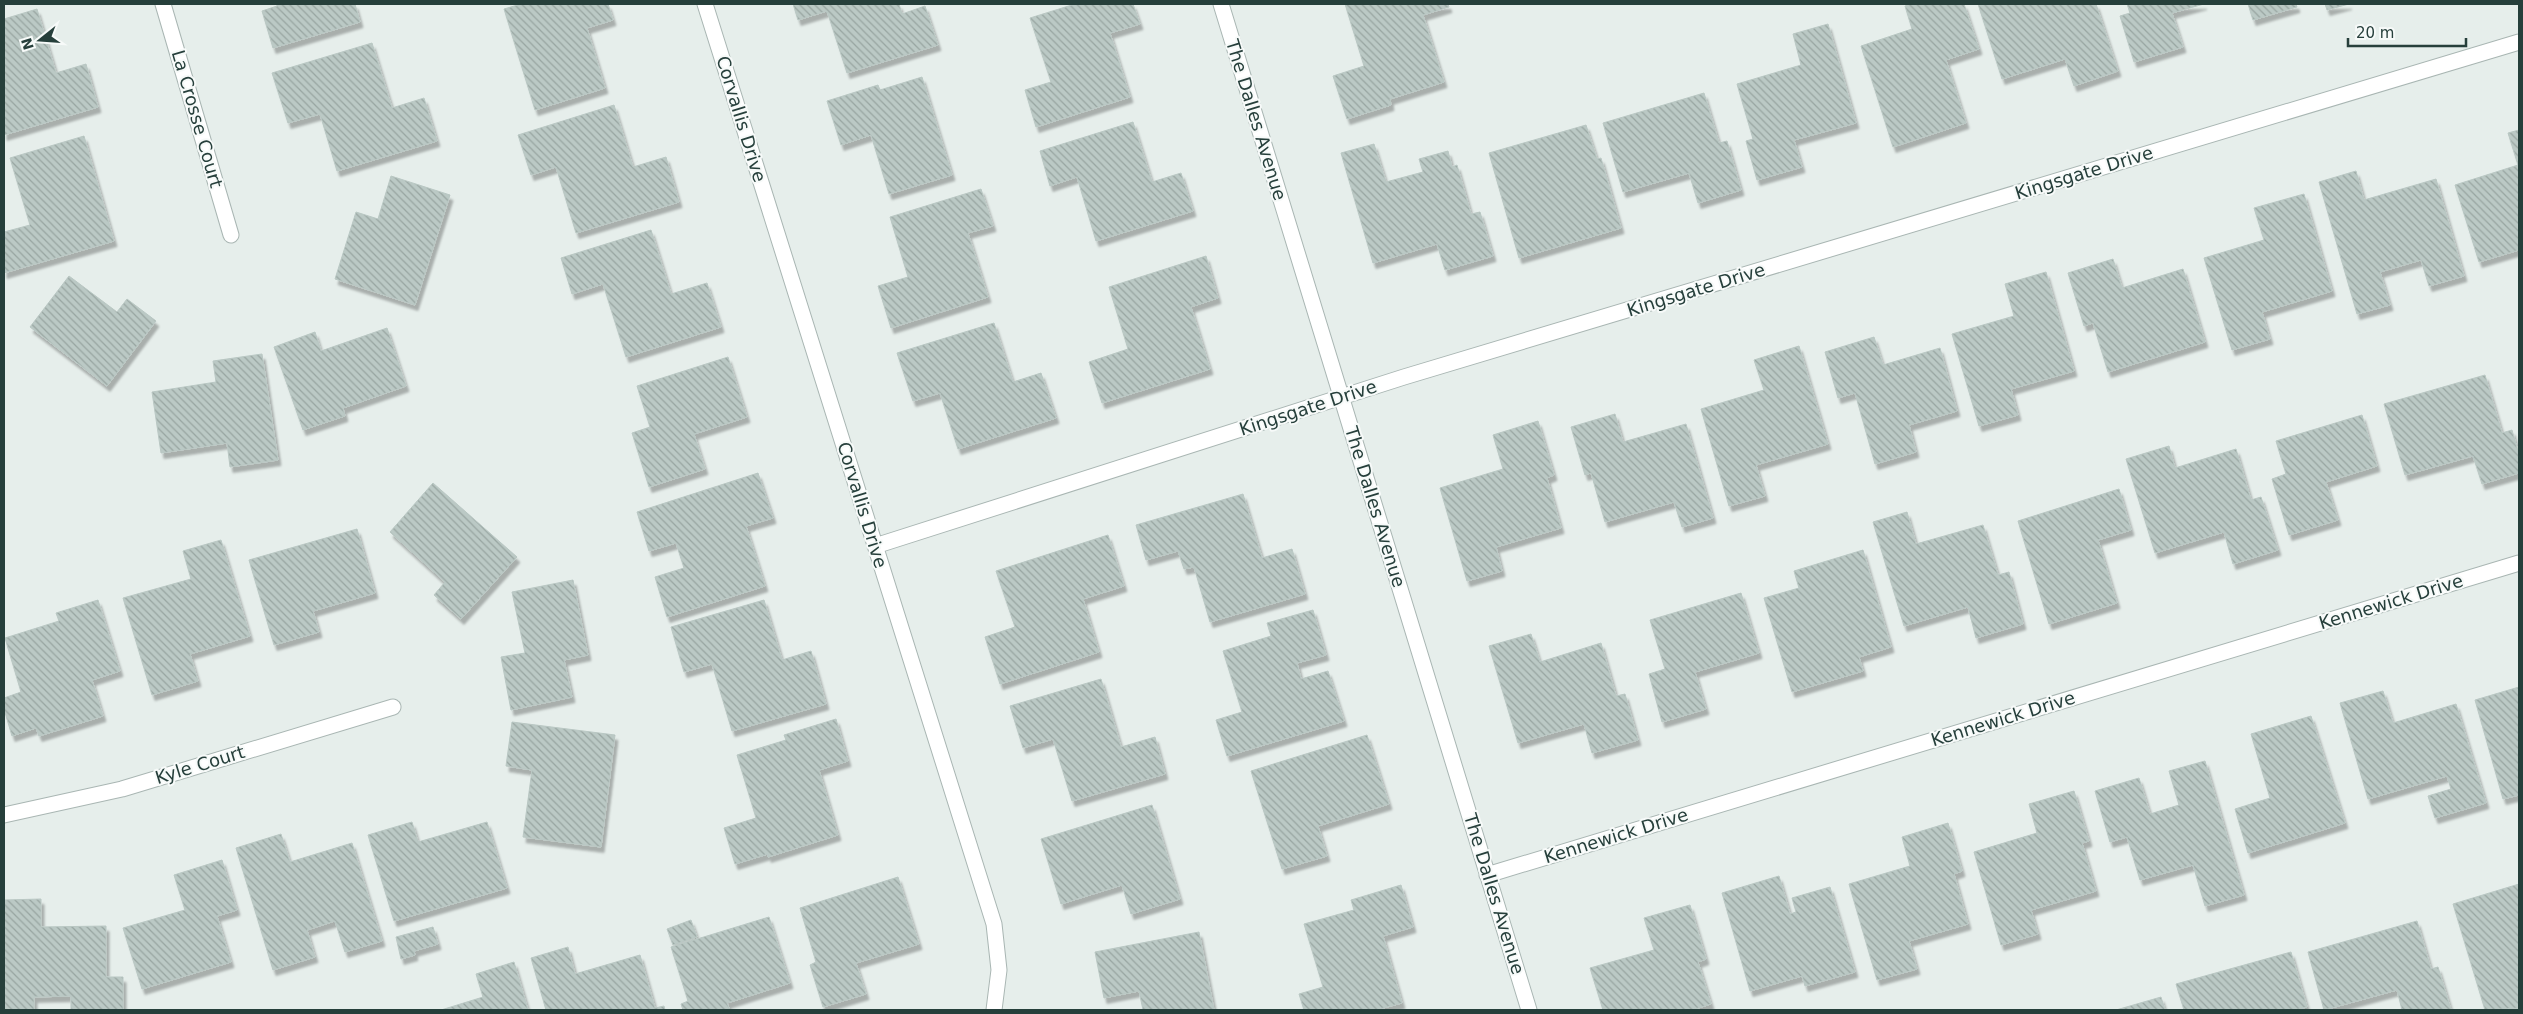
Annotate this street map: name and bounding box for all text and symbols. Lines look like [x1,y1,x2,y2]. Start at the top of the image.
north arrow [15,15,65,65]
scale bar [2348,15,2466,47]
text: 20 m [2356,24,2394,42]
text: N [18,36,37,52]
street label: The Dalles Avenue [1222,36,1291,203]
street label: La Crosse Court [168,48,227,190]
street label: Corvallis Drive [712,53,771,184]
street label: Kingsgate Drive [2012,142,2155,204]
street label: Kingsgate Drive [1624,259,1767,321]
street label: Kingsgate Drive [1236,375,1379,440]
street label: The Dalles Avenue [1341,423,1410,590]
street label: Corvallis Drive [833,439,892,570]
street label: Kennewick Drive [2316,570,2465,633]
street label: Kennewick Drive [1928,687,2077,750]
street label: Kyle Court [153,741,247,788]
street label: Kennewick Drive [1541,804,1690,867]
street label: The Dalles Avenue [1460,810,1529,977]

